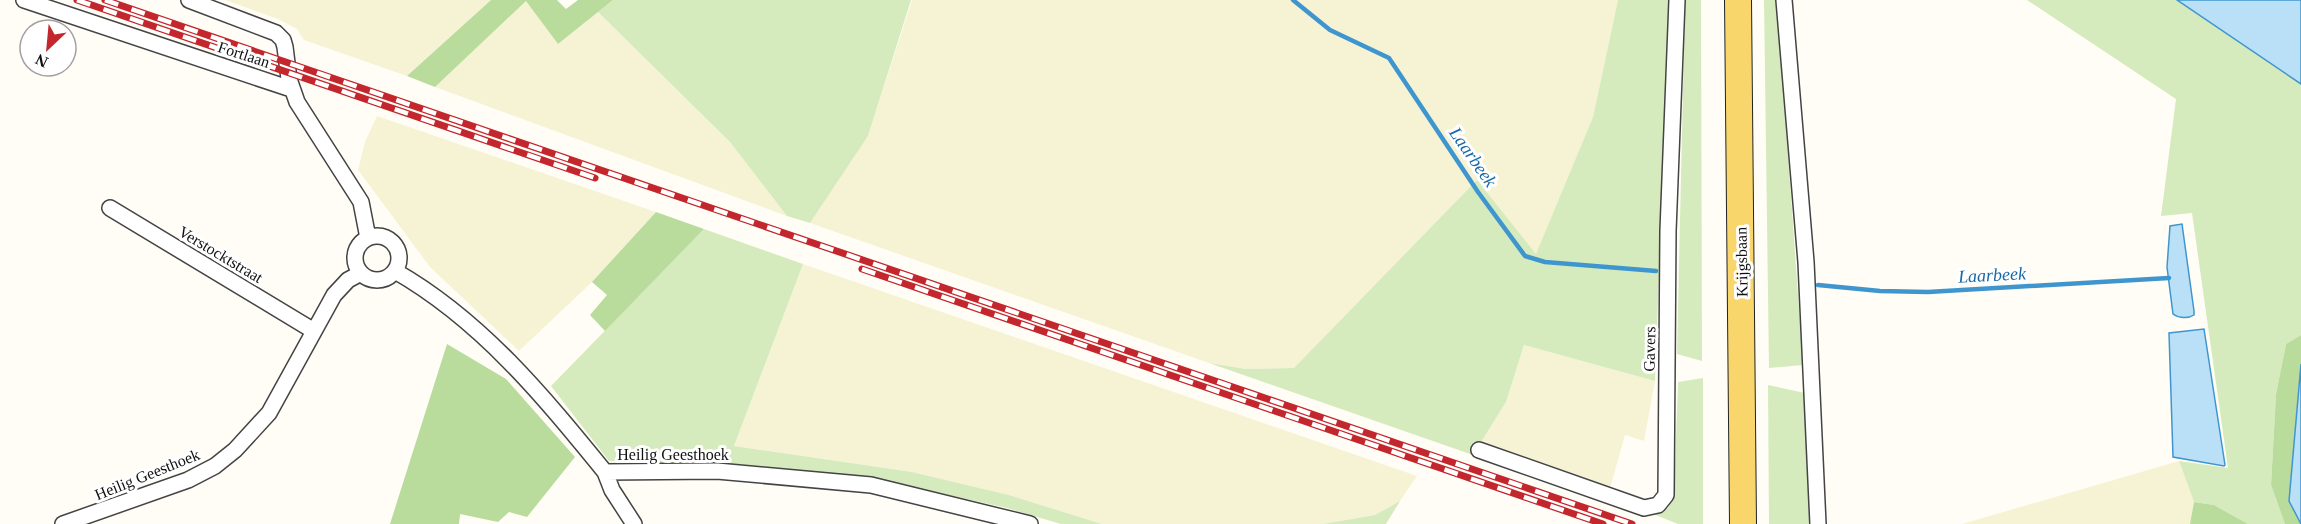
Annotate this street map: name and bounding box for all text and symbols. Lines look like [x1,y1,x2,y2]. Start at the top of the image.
north arrow [18,18,78,78]
street label: Fortlaan [216,38,272,71]
text: N [32,51,51,71]
water label: Laarbeek [1445,123,1501,191]
street label: Verstocktstraat [176,223,266,286]
street label: Krijgsbaan [1732,227,1752,297]
water label: Laarbeek [1957,263,2027,287]
street label: Gavers [1641,326,1658,372]
street label: Heilig Geesthoek [92,446,202,504]
street label: Heilig Geesthoek [617,446,729,464]

